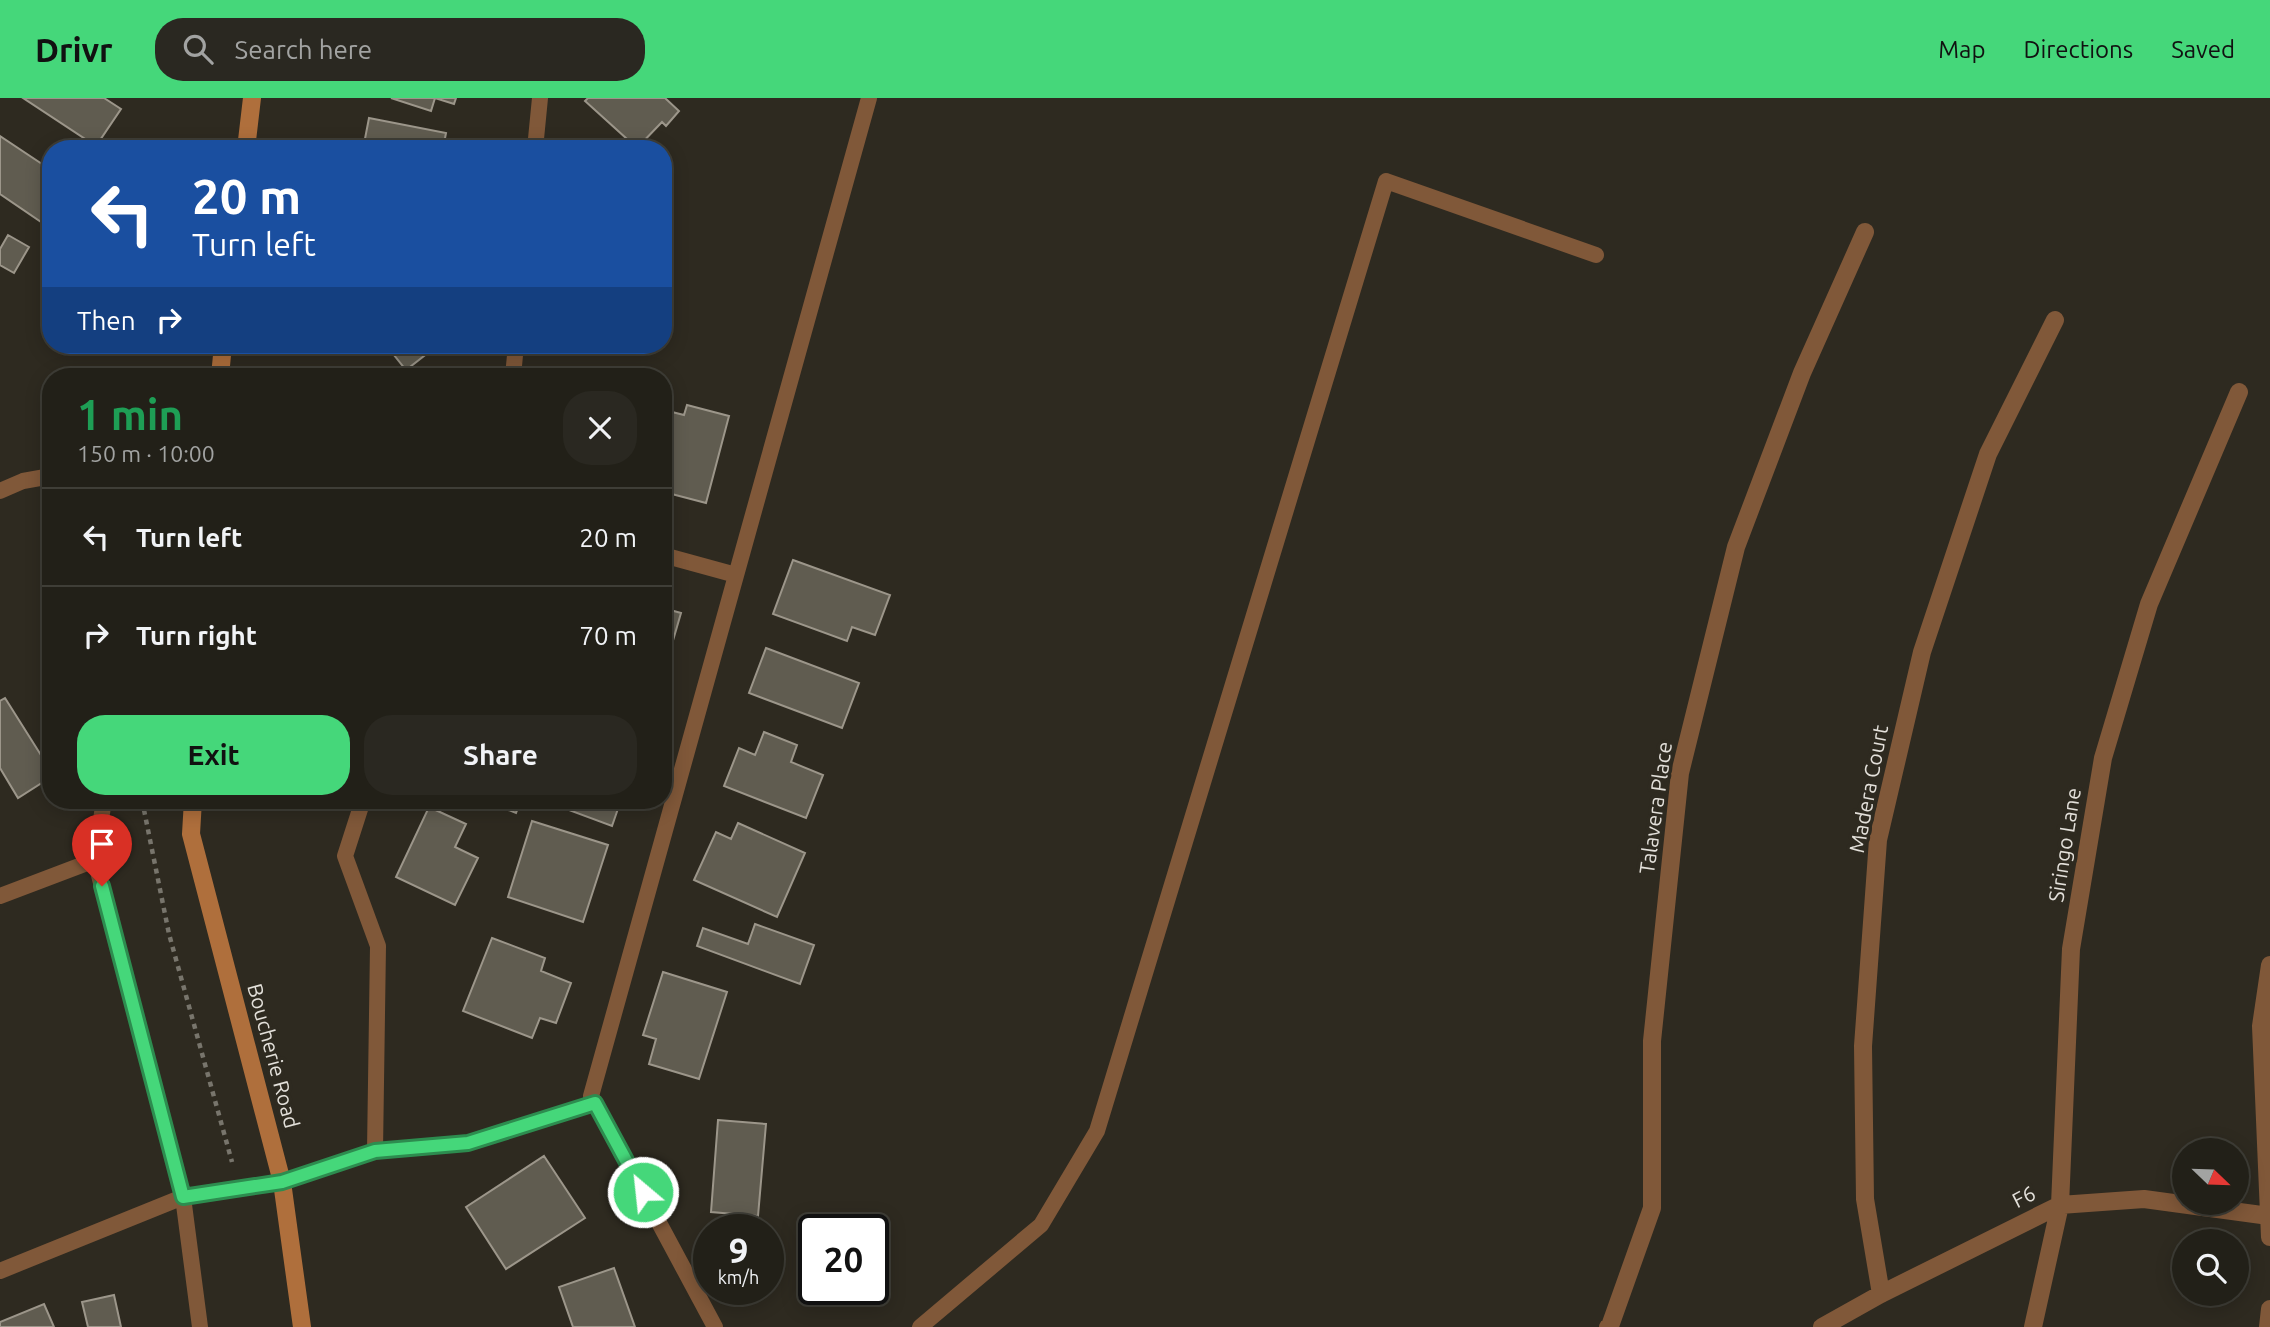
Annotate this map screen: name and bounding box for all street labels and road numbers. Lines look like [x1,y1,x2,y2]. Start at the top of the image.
street label: Madera Court [1844,723,1892,855]
street label: Talavera Place [1634,740,1676,876]
street label: Siringo Lane [2043,786,2085,904]
street label: Boucherie Road [243,981,305,1131]
street label: F6 [2008,1180,2039,1212]

